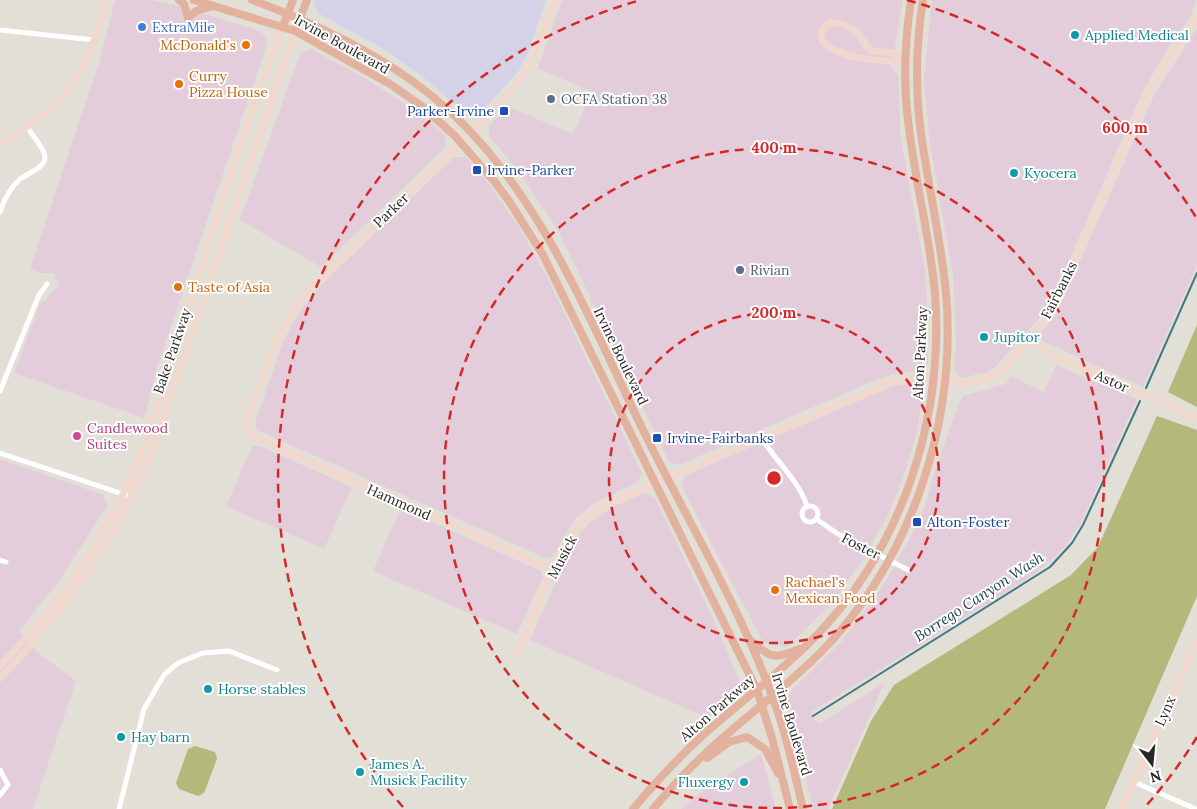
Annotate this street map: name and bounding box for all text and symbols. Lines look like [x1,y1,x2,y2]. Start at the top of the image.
street label: Irvine Boulevard [291,10,393,78]
place label: ExtraMile [152,18,215,36]
marker: ExtraMile [136,21,148,33]
place label: Applied Medical [1084,26,1189,44]
marker: Applied Medical [1069,29,1081,41]
place label: McDonald's [160,36,236,54]
marker: McDonald's [240,39,252,51]
place label: Curry Pizza House [189,67,268,101]
marker: Curry Pizza House [173,78,185,90]
place label: OCFA Station 38 [561,90,667,108]
marker: OCFA Station 38 [545,93,557,105]
place label: Parker-Irvine [407,102,494,120]
marker: Parker-Irvine [498,105,510,117]
text: 600 m [1102,118,1148,137]
text: 400 m [751,138,797,157]
place label: Irvine-Parker [487,161,574,179]
marker: Irvine-Parker [471,164,483,176]
place label: Kyocera [1024,164,1077,182]
marker: Kyocera [1008,167,1020,179]
street label: Parker [369,189,413,231]
street label: Fairbanks [1037,258,1081,322]
place label: Rivian [750,261,790,279]
marker: Rivian [734,264,746,276]
place label: Taste of Asia [188,278,270,296]
marker: Taste of Asia [172,281,184,293]
text: 200 m [752,303,797,322]
street label: Irvine Boulevard [590,304,652,408]
street label: Bake Parkway [149,305,195,396]
street label: Alton Parkway [909,305,931,401]
place label: Jupitor [993,328,1040,346]
marker: Jupitor [978,331,990,343]
street label: Astor [1091,365,1132,396]
place label: Candlewood Suites [87,419,168,453]
place label: Irvine-Fairbanks [667,429,774,447]
marker: Candlewood Suites [71,430,83,442]
marker: Irvine-Fairbanks [651,432,663,444]
centre of rings [765,469,783,487]
street label: Hammond [364,480,434,524]
place label: Alton-Foster [926,513,1010,531]
marker: Alton-Foster [911,516,923,528]
street label: Foster [839,529,883,563]
street label: Musick [543,532,581,582]
water label: Borrego Canyon Wash [910,547,1048,646]
place label: Rachael's Mexican Food [785,573,876,607]
marker: Rachael's Mexican Food [769,584,781,596]
street label: Alton Parkway [675,670,758,746]
street label: Irvine Boulevard [768,670,816,778]
place label: Horse stables [218,680,306,698]
marker: Horse stables [202,683,214,695]
street label: Lynx [1150,693,1180,729]
place label: Hay barn [131,728,190,746]
marker: Hay barn [115,731,127,743]
north arrow [1127,739,1177,789]
place label: James A. Musick Facility [369,755,467,789]
marker: James A. Musick Facility [354,766,366,778]
text: N [1148,766,1163,787]
place label: Fluxergy [678,773,735,791]
marker: Fluxergy [738,776,750,788]

